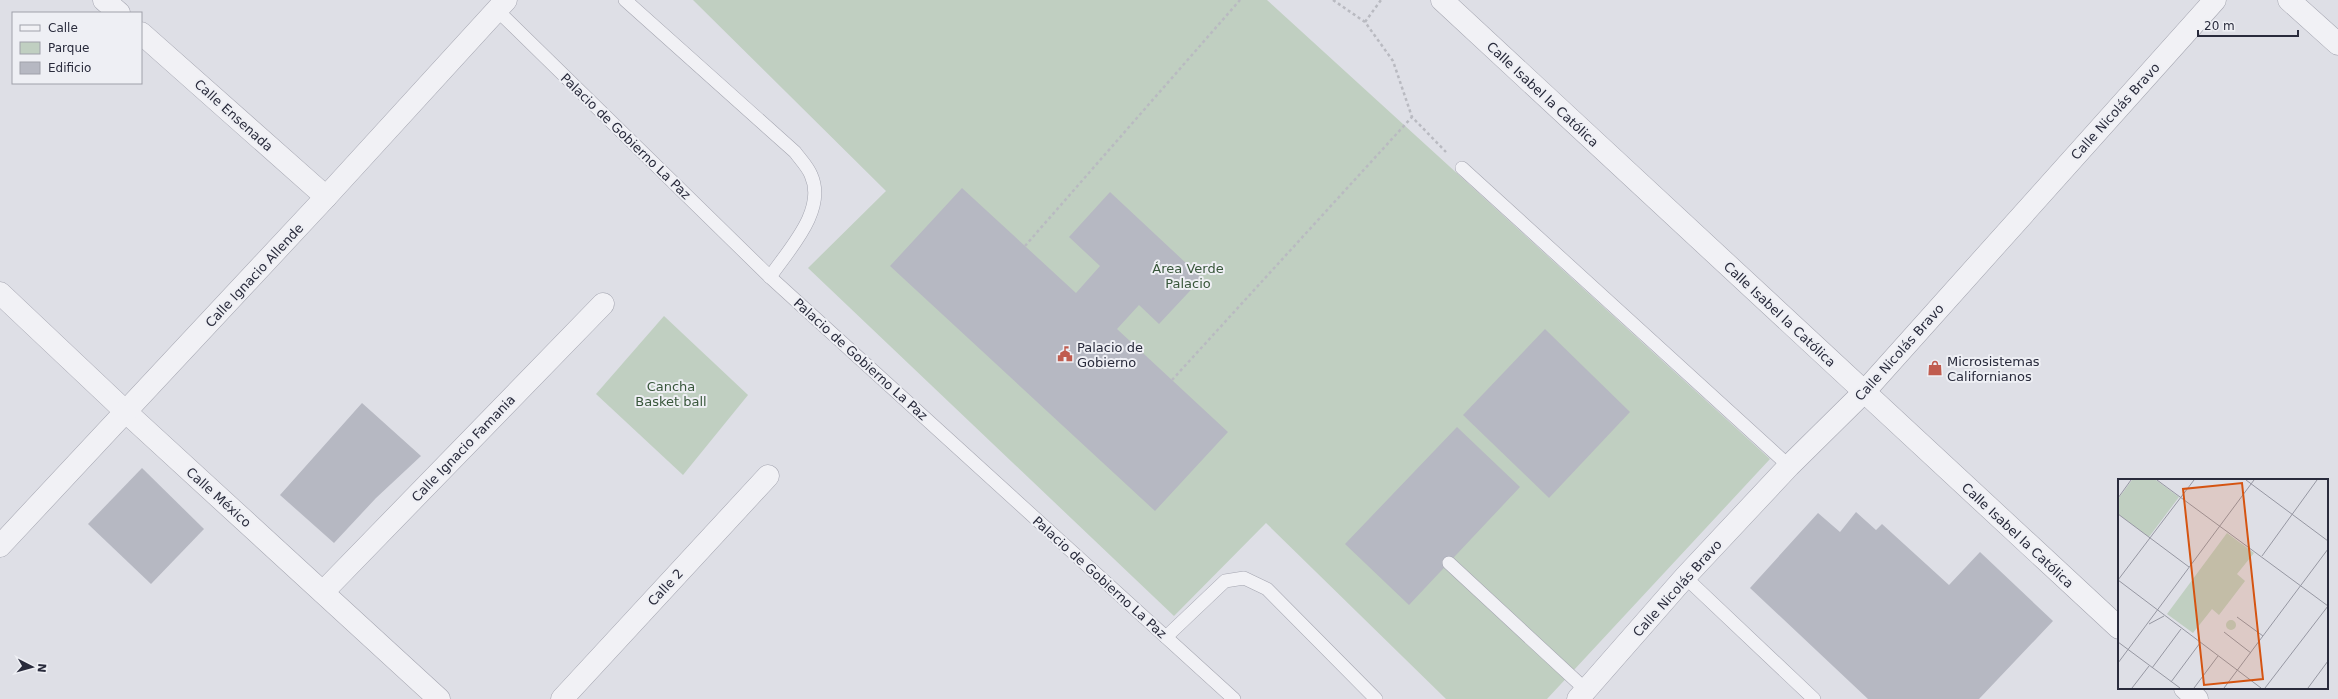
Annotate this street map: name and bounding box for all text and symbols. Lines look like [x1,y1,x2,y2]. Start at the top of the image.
legend [12,12,142,84]
scale bar [2198,12,2298,38]
text: 20 m [2204,19,2235,33]
text: Calle [48,21,78,35]
street label: Calle Isabel la Católica [1484,39,1602,150]
text: Parque [48,41,89,55]
street label: Calle Nicolás Bravo [2068,60,2163,163]
text: Edificio [48,61,91,75]
street label: Palacio de Gobierno La Paz [558,70,694,203]
street label: Calle Ensenada [191,76,276,154]
street label: Calle Ignacio Allende [202,220,306,330]
street label: Calle Isabel la Católica [1721,259,1839,370]
park label: Área Verde Palacio [1152,261,1224,291]
street label: Palacio de Gobierno La Paz [791,295,931,424]
street label: Calle Nicolás Bravo [1852,301,1947,404]
place label: Palacio de Gobierno [1077,340,1143,370]
public building icon: Palacio de Gobierno [1056,345,1074,363]
place label: Microsistemas Californianos [1947,354,2040,384]
shop icon: Microsistemas Californianos [1926,359,1944,377]
park label: Cancha Basket ball [635,379,707,409]
street label: Calle Ignacio Famania [409,392,518,505]
street label: Calle México [183,464,254,530]
inset map [2118,479,2328,689]
street label: Calle Isabel la Católica [1959,480,2077,591]
street label: Palacio de Gobierno La Paz [1030,513,1170,642]
street label: Calle Nicolás Bravo [1630,537,1725,640]
street label: Calle 2 [645,566,686,609]
north arrow [12,647,52,687]
text: N [35,663,48,673]

